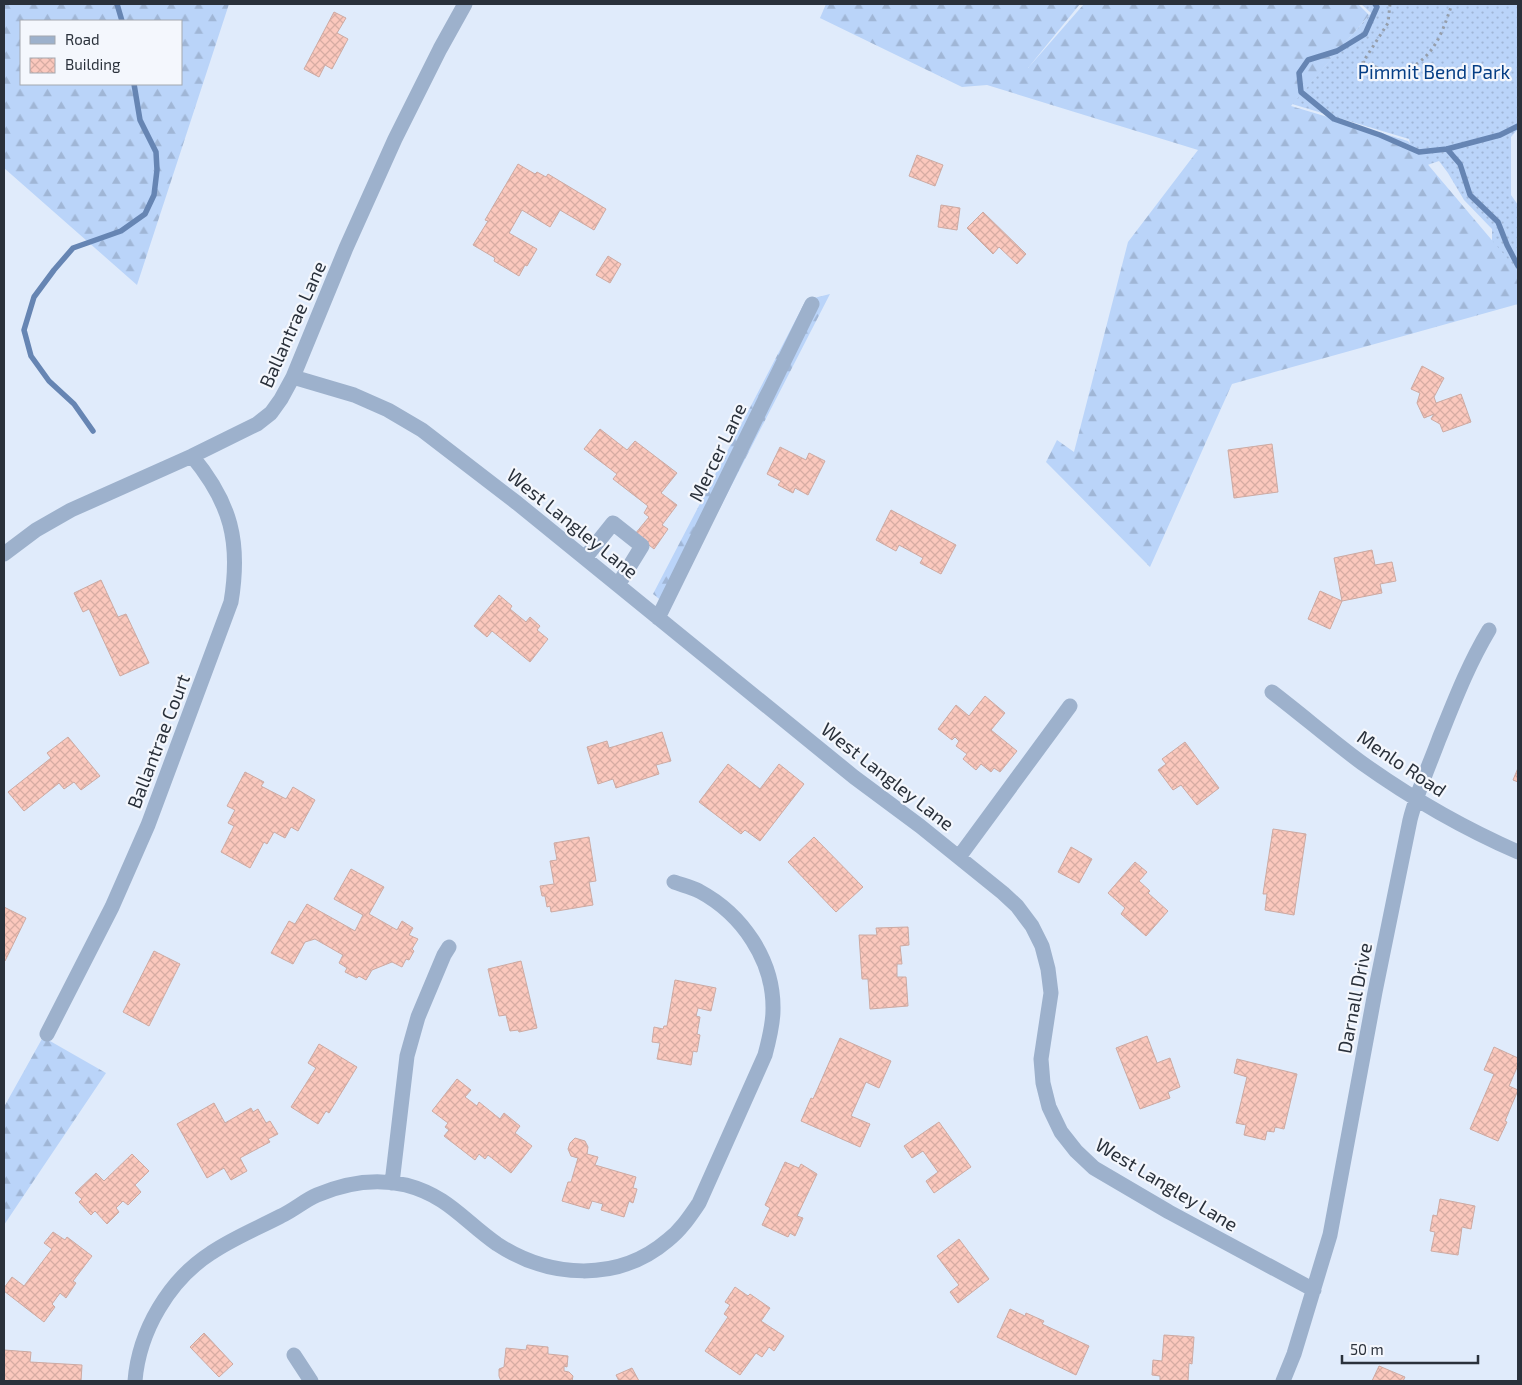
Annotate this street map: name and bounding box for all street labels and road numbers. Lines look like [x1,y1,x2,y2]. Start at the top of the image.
street label: Ballantrae Lane [254,257,330,391]
street label: Mercer Lane [683,399,751,505]
street label: West Langley Lane [503,463,643,583]
street label: Ballantrae Court [122,671,194,811]
street label: West Langley Lane [817,717,959,835]
street label: Menlo Road [1353,725,1451,801]
street label: Darnall Drive [1332,941,1376,1055]
street label: West Langley Lane [1092,1132,1242,1236]

